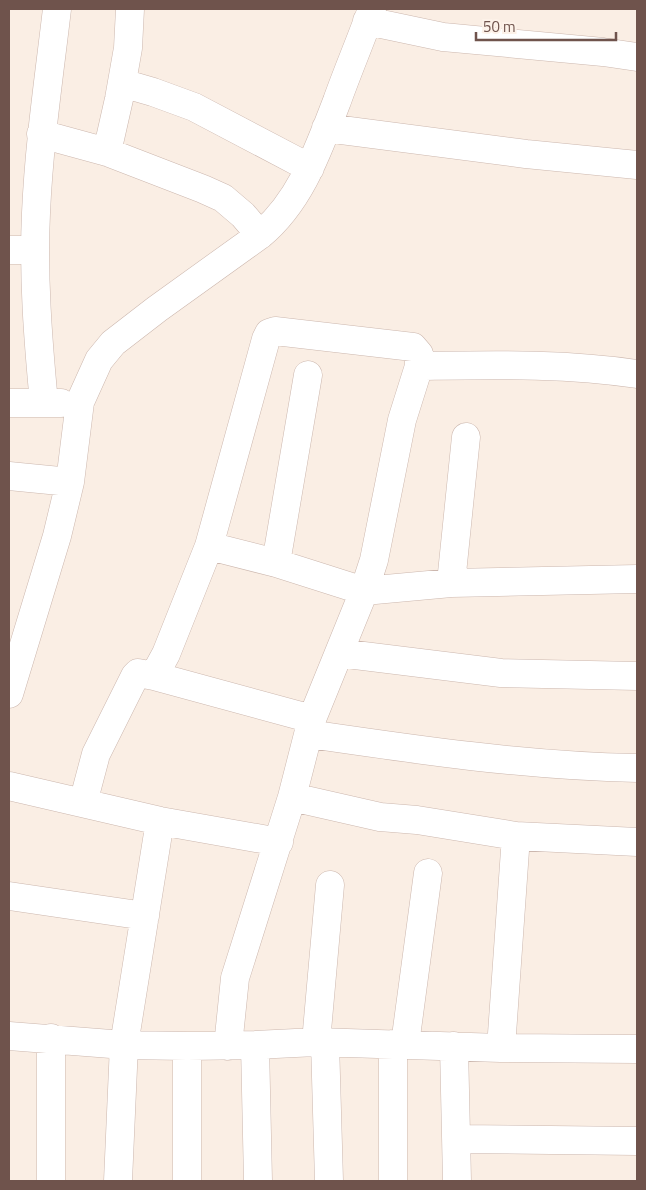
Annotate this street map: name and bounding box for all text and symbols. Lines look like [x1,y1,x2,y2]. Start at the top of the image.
scale bar [476,10,616,42]
text: 50 m [483,15,516,38]

